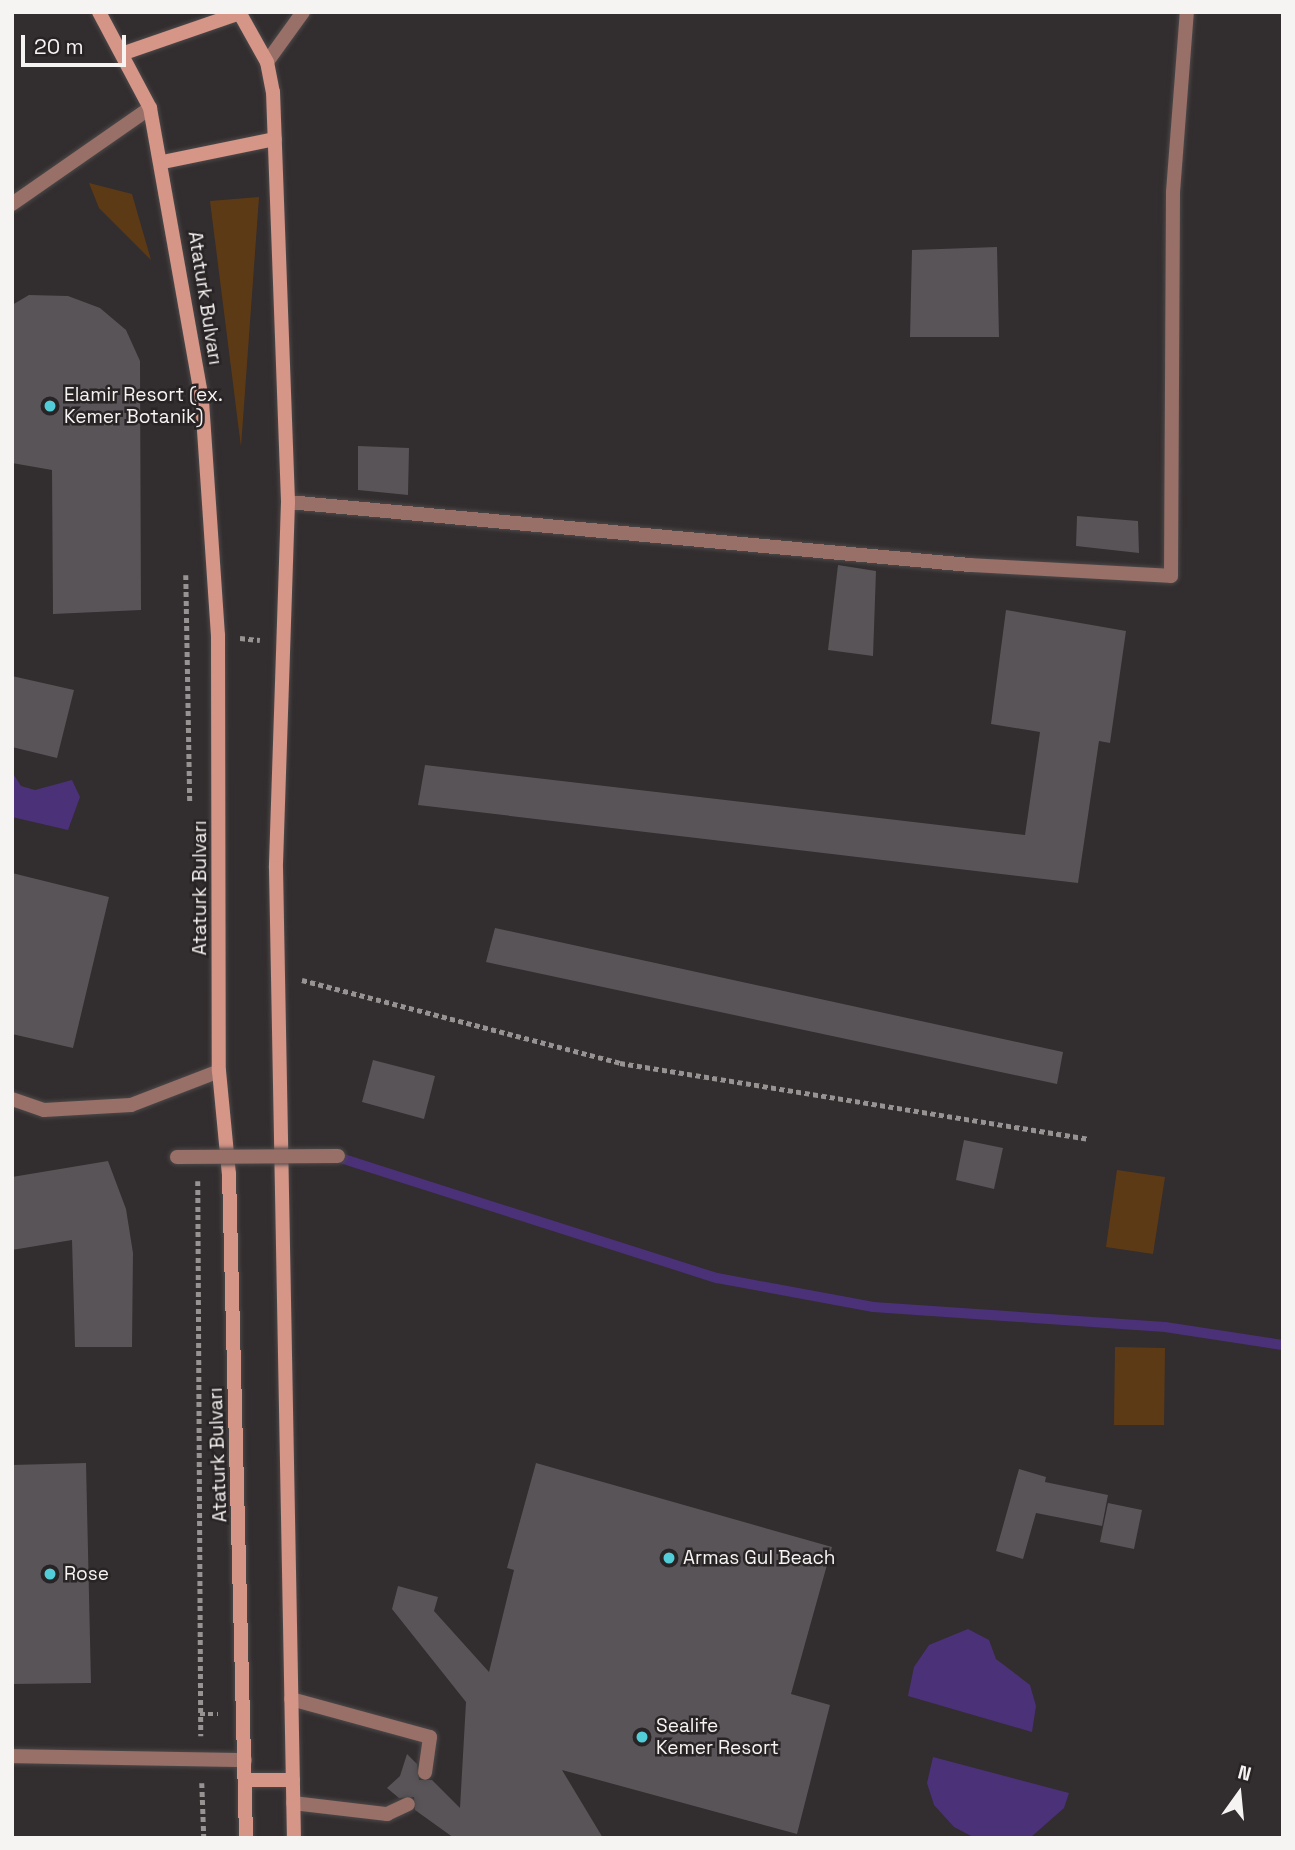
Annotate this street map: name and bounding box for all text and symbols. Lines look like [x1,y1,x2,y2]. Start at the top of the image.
scale bar [24,21,130,65]
text: 20 m [34,33,84,60]
street label: Ataturk Bulvarı [183,230,227,366]
place label: Elamir Resort (ex. Kemer Botanik) [64,384,223,428]
marker: Elamir Resort (ex. Kemer Botanik) [42,398,58,414]
street label: Ataturk Bulvarı [189,821,211,955]
street label: Ataturk Bulvarı [204,1387,232,1523]
place label: Armas Gul Beach [683,1547,835,1569]
marker: Armas Gul Beach [661,1550,677,1566]
place label: Rose [64,1563,109,1585]
marker: Rose [42,1566,58,1582]
place label: Sealife Kemer Resort [656,1715,779,1759]
marker: Sealife Kemer Resort [634,1729,650,1745]
north arrow [1204,1759,1274,1829]
text: N [1235,1760,1254,1787]

